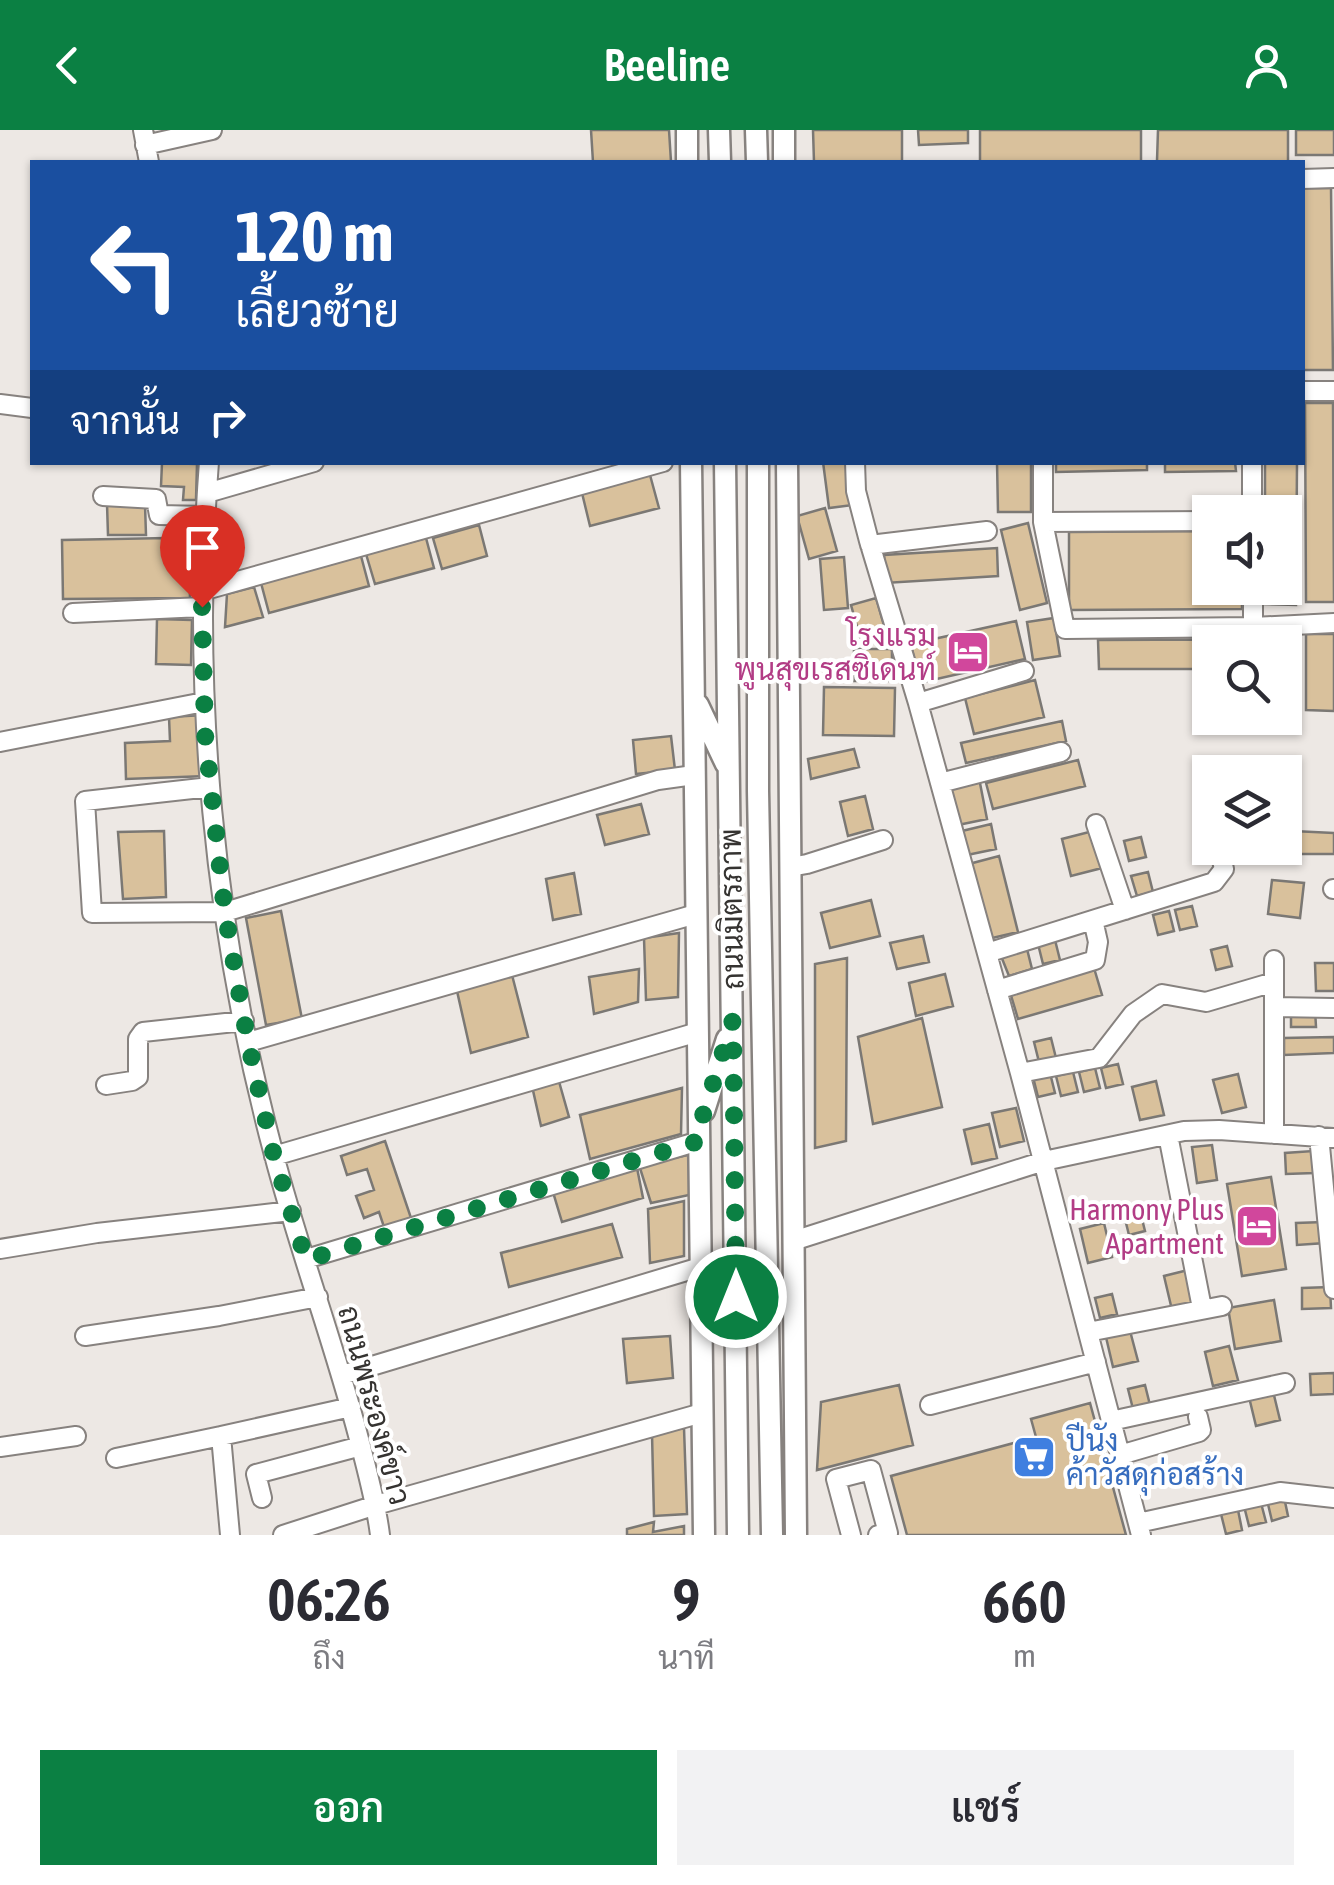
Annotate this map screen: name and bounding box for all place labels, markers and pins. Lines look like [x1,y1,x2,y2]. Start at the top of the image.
pin [160,505,245,608]
place label: โรงแรม พูนสุขเรสซิเดนท์ [734,616,936,691]
hotel icon: โรงแรม พูนสุขเรสซิเดนท์ [945,629,991,675]
place label: Harmony Plus Apartment [1069,1192,1224,1260]
hotel icon: Harmony Plus Apartment [1234,1203,1280,1249]
place label: ปีนัง ค้าวัสดุก่อสร้าง [1066,1422,1244,1496]
supermarket icon: ปีนัง ค้าวัสดุก่อสร้าง [1011,1434,1057,1480]

